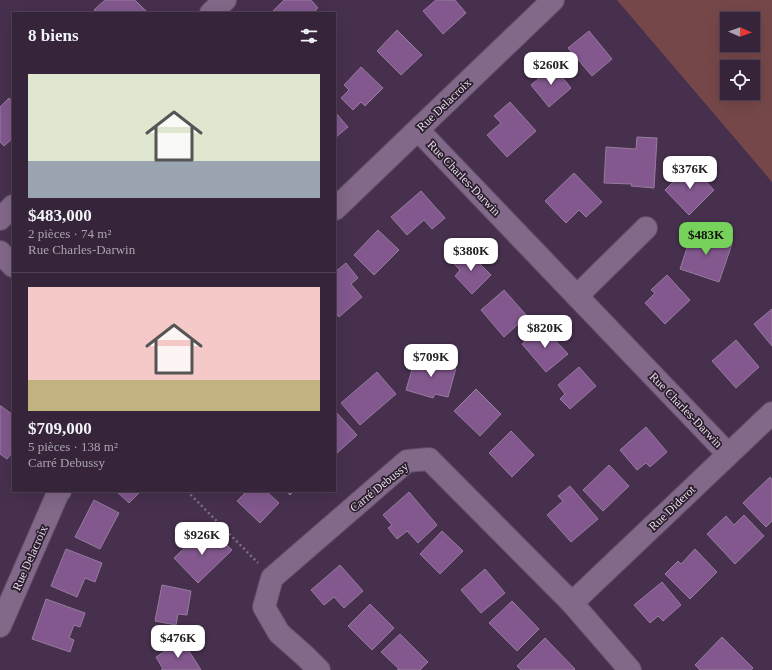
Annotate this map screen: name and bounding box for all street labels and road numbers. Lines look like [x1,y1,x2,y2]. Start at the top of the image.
street label: Rue Delacroix [414,76,474,134]
street label: Rue Charles-Darwin [425,138,503,218]
street label: Rue Charles-Darwin [647,370,725,450]
street label: Carré Debussy [347,459,411,515]
street label: Rue Diderot [646,482,699,534]
street label: Rue Delacroix [9,523,51,593]

